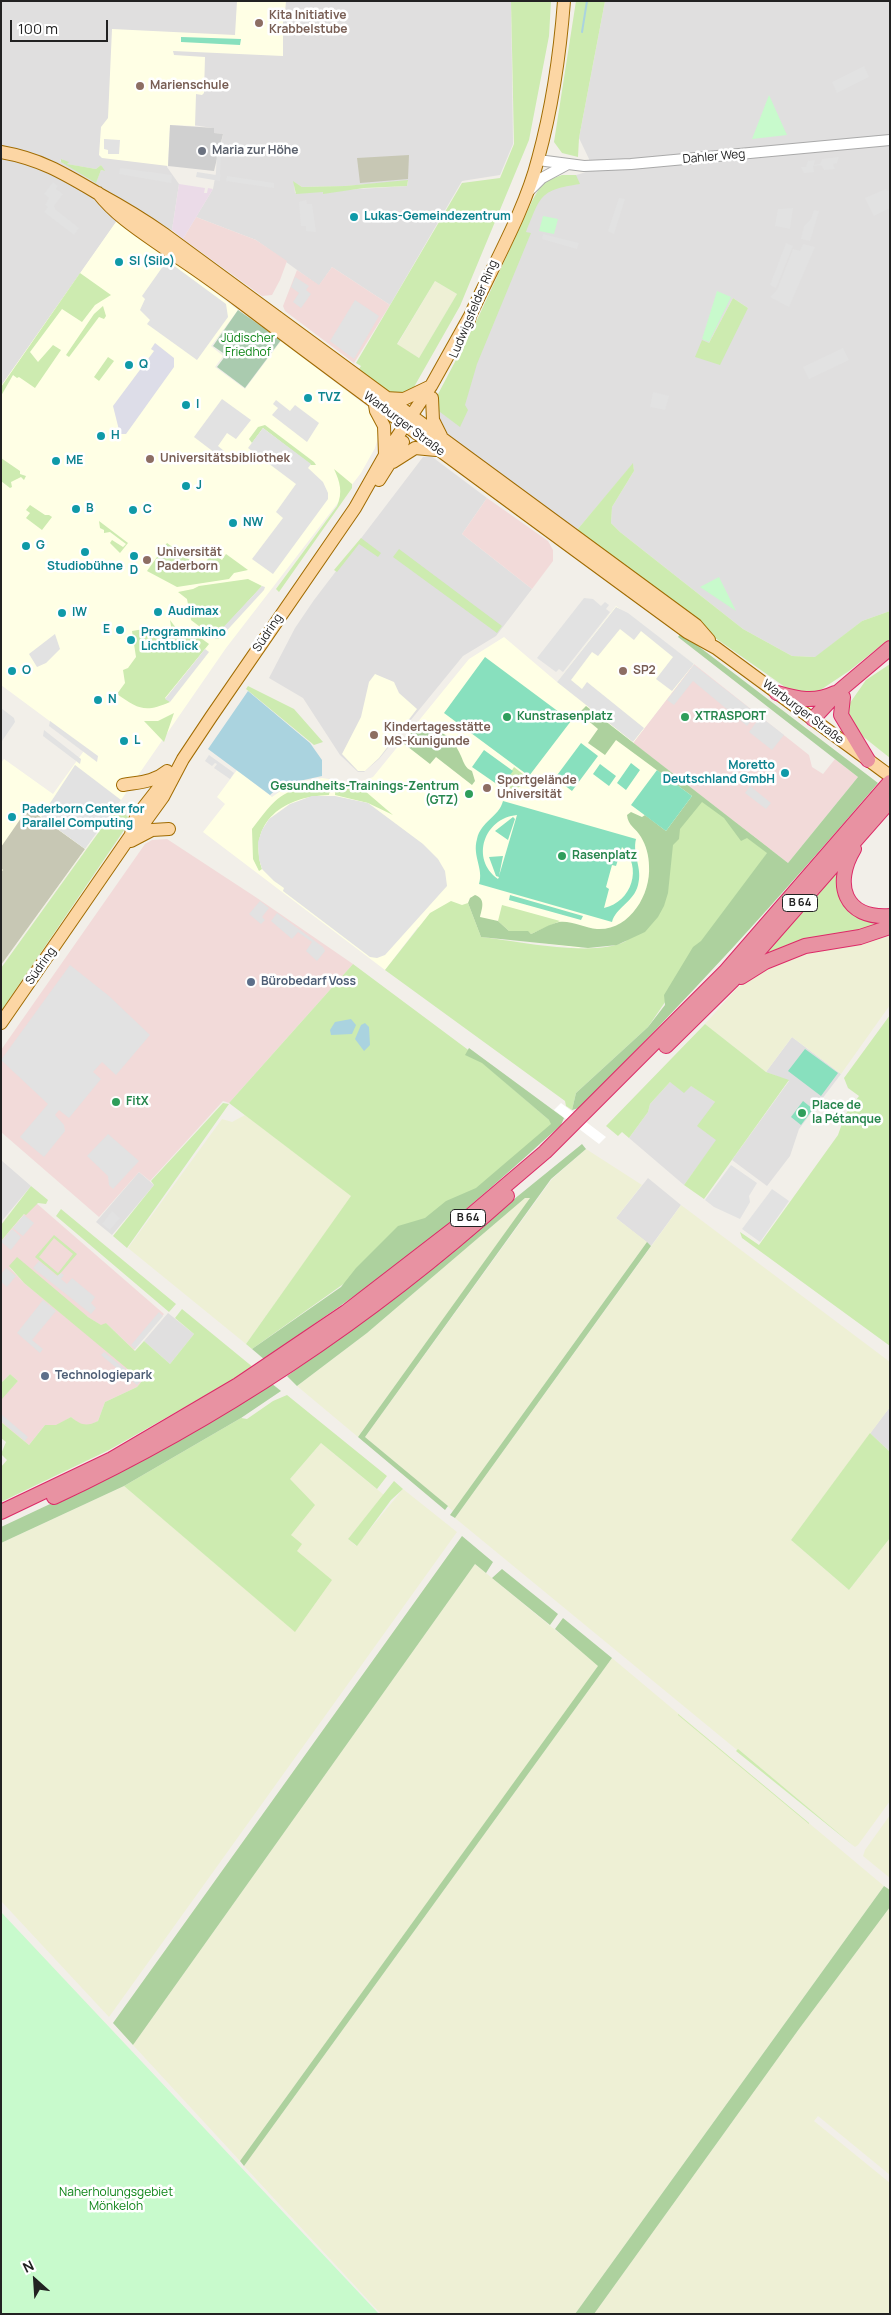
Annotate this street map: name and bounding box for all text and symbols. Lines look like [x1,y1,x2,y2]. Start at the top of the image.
place label: Kita Initiative Krabbelstube [269,9,348,37]
scale bar [12,10,110,42]
marker: Kita Initiative Krabbelstube [253,17,265,29]
text: 100 m [18,18,58,39]
place label: Marienschule [150,79,229,93]
marker: Marienschule [134,80,146,92]
place label: Maria zur Höhe [212,144,299,158]
marker: Maria zur Höhe [196,145,208,157]
street label: Dahler Weg [682,147,746,167]
place label: Lukas-Gemeindezentrum [364,210,511,224]
marker: Lukas-Gemeindezentrum [348,211,360,223]
place label: SI (Silo) [129,255,175,269]
marker: SI (Silo) [113,256,125,268]
street label: Ludwigsfelder Ring [447,258,501,360]
park label: Jüdischer Friedhof [221,332,275,360]
place label: Q [139,358,148,372]
marker: Q [123,359,135,371]
street label: Warburger Straße [361,389,447,459]
place label: TVZ [318,391,341,405]
marker: TVZ [302,392,314,404]
place label: I [196,398,199,412]
marker: I [180,399,192,411]
place label: H [111,429,120,443]
marker: H [95,430,107,442]
place label: Universitätsbibliothek [160,452,290,466]
marker: Universitätsbibliothek [144,453,156,465]
place label: ME [66,454,83,468]
marker: ME [50,455,62,467]
place label: J [196,479,202,493]
marker: J [180,480,192,492]
place label: B [86,502,94,516]
marker: B [70,503,82,515]
place label: C [143,503,152,517]
marker: C [127,504,139,516]
place label: NW [243,516,263,530]
marker: NW [227,517,239,529]
place label: G [36,539,45,553]
marker: G [20,540,32,552]
marker: Studiobühne [79,546,91,558]
place label: Universität Paderborn [157,546,222,574]
marker: D [128,550,140,562]
marker: Universität Paderborn [141,554,153,566]
place label: Studiobühne [47,560,123,574]
place label: D [130,564,138,578]
place label: Audimax [168,605,219,619]
place label: IW [72,606,87,620]
marker: Audimax [152,606,164,618]
marker: IW [56,607,68,619]
street label: Südring [250,611,286,655]
place label: E [103,623,110,637]
marker: E [114,624,126,636]
place label: Programmkino Lichtblick [141,626,226,654]
marker: Programmkino Lichtblick [125,634,137,646]
place label: O [22,664,31,678]
place label: SP2 [633,664,656,678]
marker: O [6,665,18,677]
marker: SP2 [617,665,629,677]
street label: Warburger Straße [760,677,846,747]
place label: N [108,693,117,707]
marker: N [92,694,104,706]
place label: Kunstrasenplatz [517,710,613,724]
place label: XTRASPORT [695,710,766,724]
marker: Kunstrasenplatz [501,711,513,723]
marker: XTRASPORT [679,711,691,723]
place label: Kindertagesstätte MS-Kunigunde [384,721,491,749]
marker: Kindertagesstätte MS-Kunigunde [368,729,380,741]
place label: L [134,734,140,748]
marker: L [118,735,130,747]
place label: Moretto Deutschland GmbH [663,759,775,787]
marker: Moretto Deutschland GmbH [779,767,791,779]
place label: Sportgelände Universität [497,774,577,802]
place label: Gesundheits-Trainings-Zentrum (GTZ) [271,780,459,808]
marker: Sportgelände Universität [481,782,493,794]
marker: Gesundheits-Trainings-Zentrum (GTZ) [463,788,475,800]
place label: Paderborn Center for Parallel Computing [22,803,145,831]
marker: Paderborn Center for Parallel Computing [6,811,18,823]
place label: Rasenplatz [572,849,637,863]
marker: Rasenplatz [556,850,568,862]
road number: B 64 [782,894,818,911]
street label: Südring [23,944,59,988]
place label: Bürobedarf Voss [261,975,356,989]
marker: Bürobedarf Voss [245,976,257,988]
place label: FitX [126,1095,149,1109]
marker: FitX [110,1096,122,1108]
place label: Place de la Pétanque [812,1099,881,1127]
marker: Place de la Pétanque [796,1107,808,1119]
road number: B 64 [450,1210,486,1226]
place label: Technologiepark [55,1369,152,1383]
marker: Technologiepark [39,1370,51,1382]
park label: Naherholungsgebiet Mönkeloh [59,2186,173,2214]
north arrow [10,2255,60,2305]
text: N [20,2255,37,2277]

